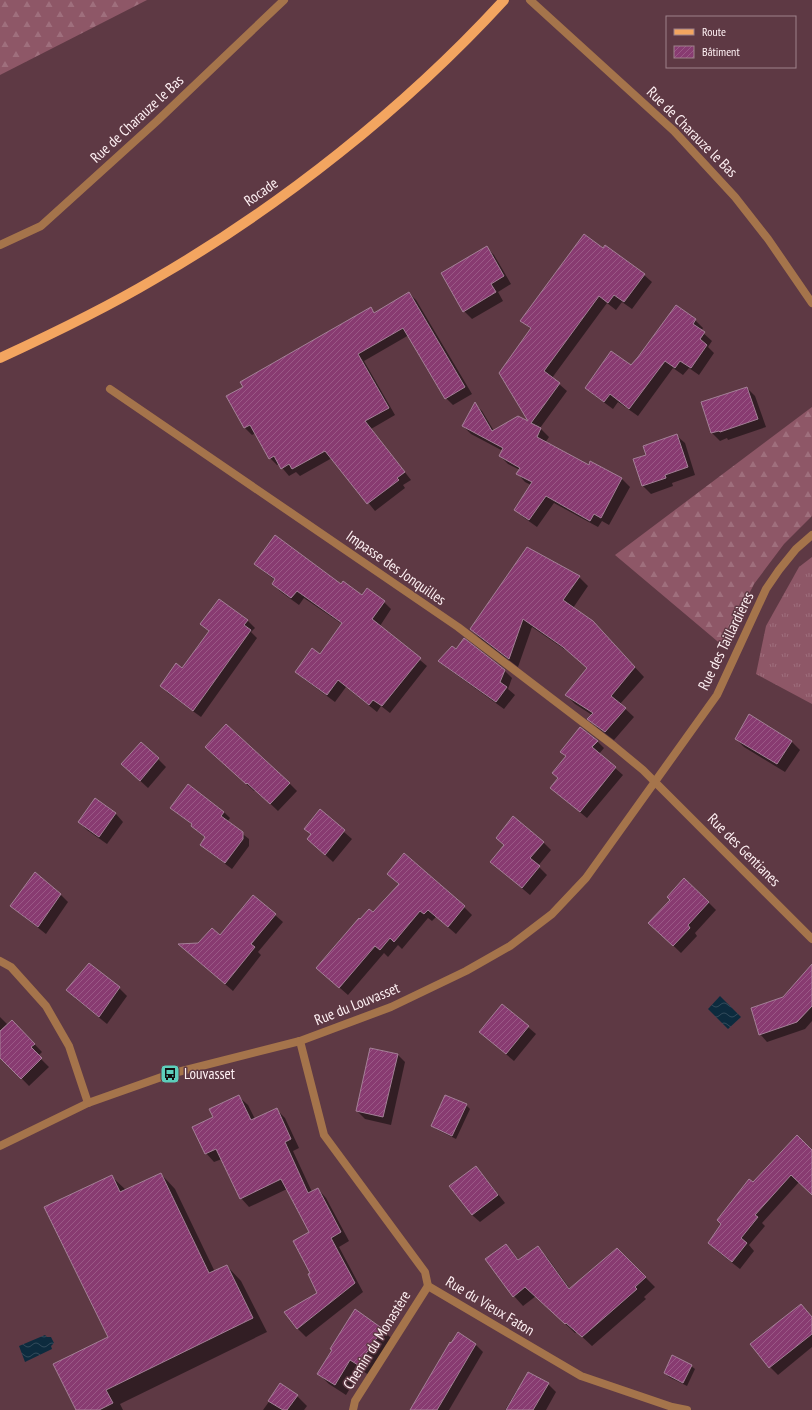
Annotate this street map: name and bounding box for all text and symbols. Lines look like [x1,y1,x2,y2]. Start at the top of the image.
legend [666,16,796,68]
text: Route [702,24,726,39]
text: Bâtiment [702,44,740,59]
street label: Rue de Charauze le Bas [86,71,187,167]
street label: Rue de Charauze le Bas [643,82,742,181]
street label: Rocade [240,173,281,210]
street label: Impasse des Jonquilles [343,526,450,609]
street label: Rue des Taillardières [694,589,757,693]
street label: Rue des Gentianes [704,809,785,890]
street label: Rue du Louvasset [311,978,402,1029]
bus stop icon: Louvasset [159,1063,181,1085]
place label: Louvasset [184,1064,235,1083]
street label: Rue du Vieux Faton [442,1272,538,1339]
street label: Chemin du Monastère [339,1287,415,1393]

